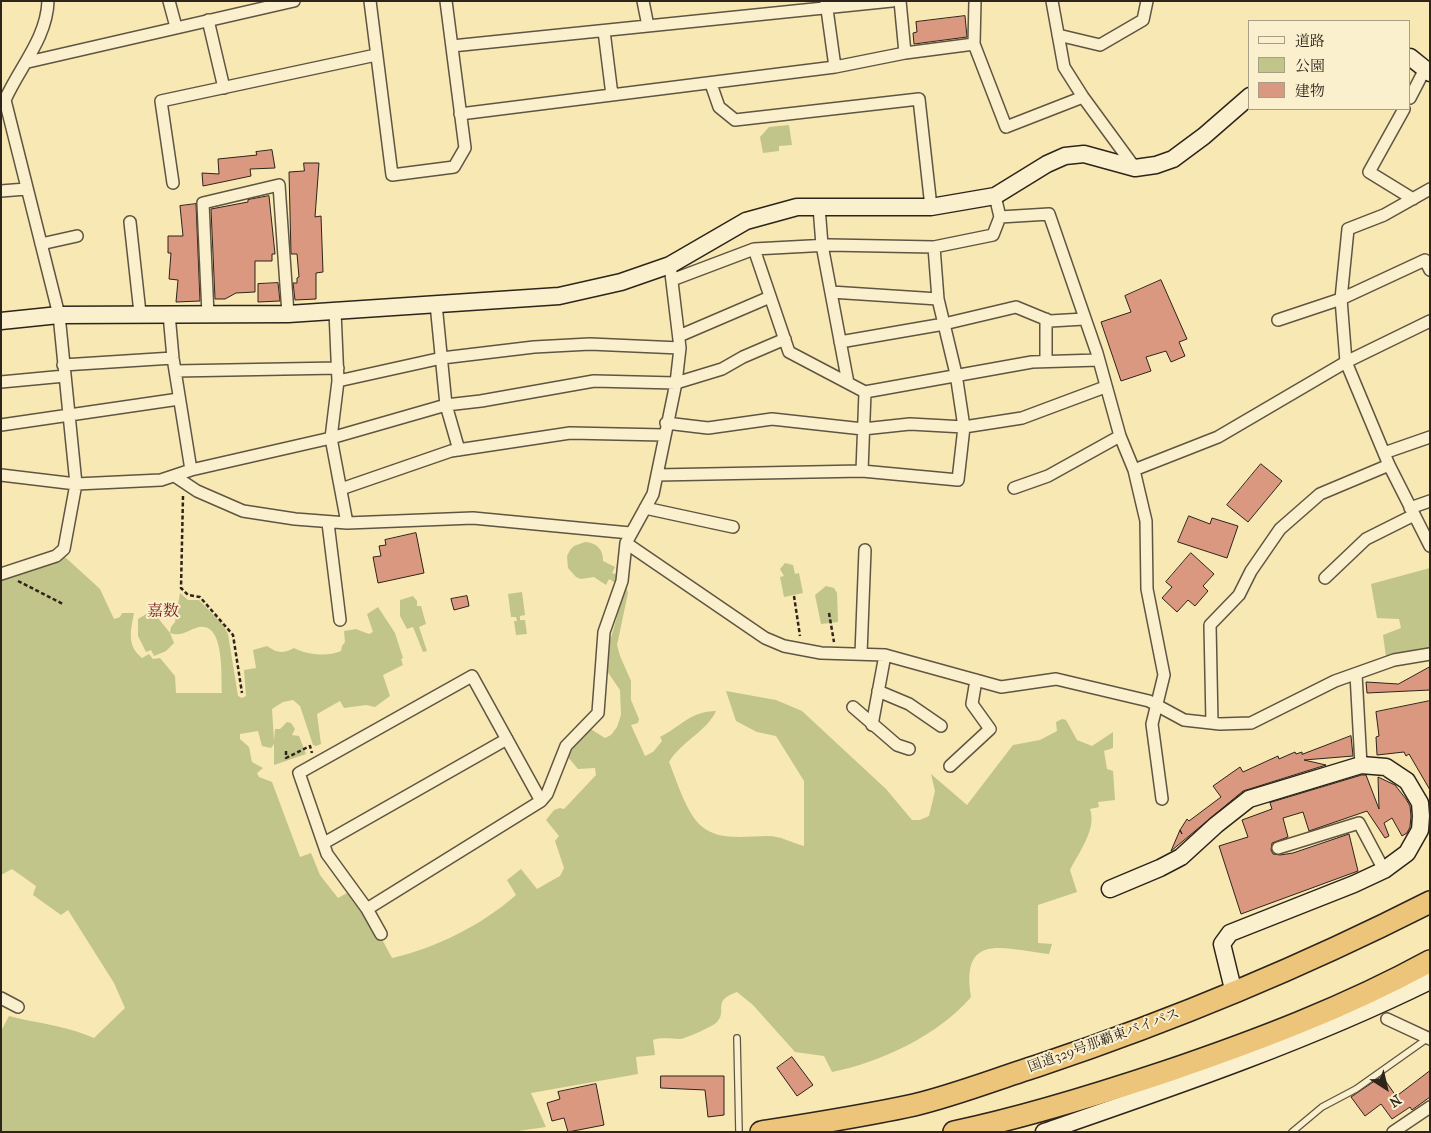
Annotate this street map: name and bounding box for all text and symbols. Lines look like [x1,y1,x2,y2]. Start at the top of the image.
legend [1248,20,1411,110]
text: 道路 [1295,32,1325,50]
text: 公園 [1295,57,1325,75]
text: 建物 [1295,82,1325,100]
district label: 嘉数 [147,602,179,622]
street label: 国道329号那覇東バイパス [1026,1006,1182,1076]
north arrow [1361,1063,1411,1113]
text: N [1386,1091,1404,1111]

